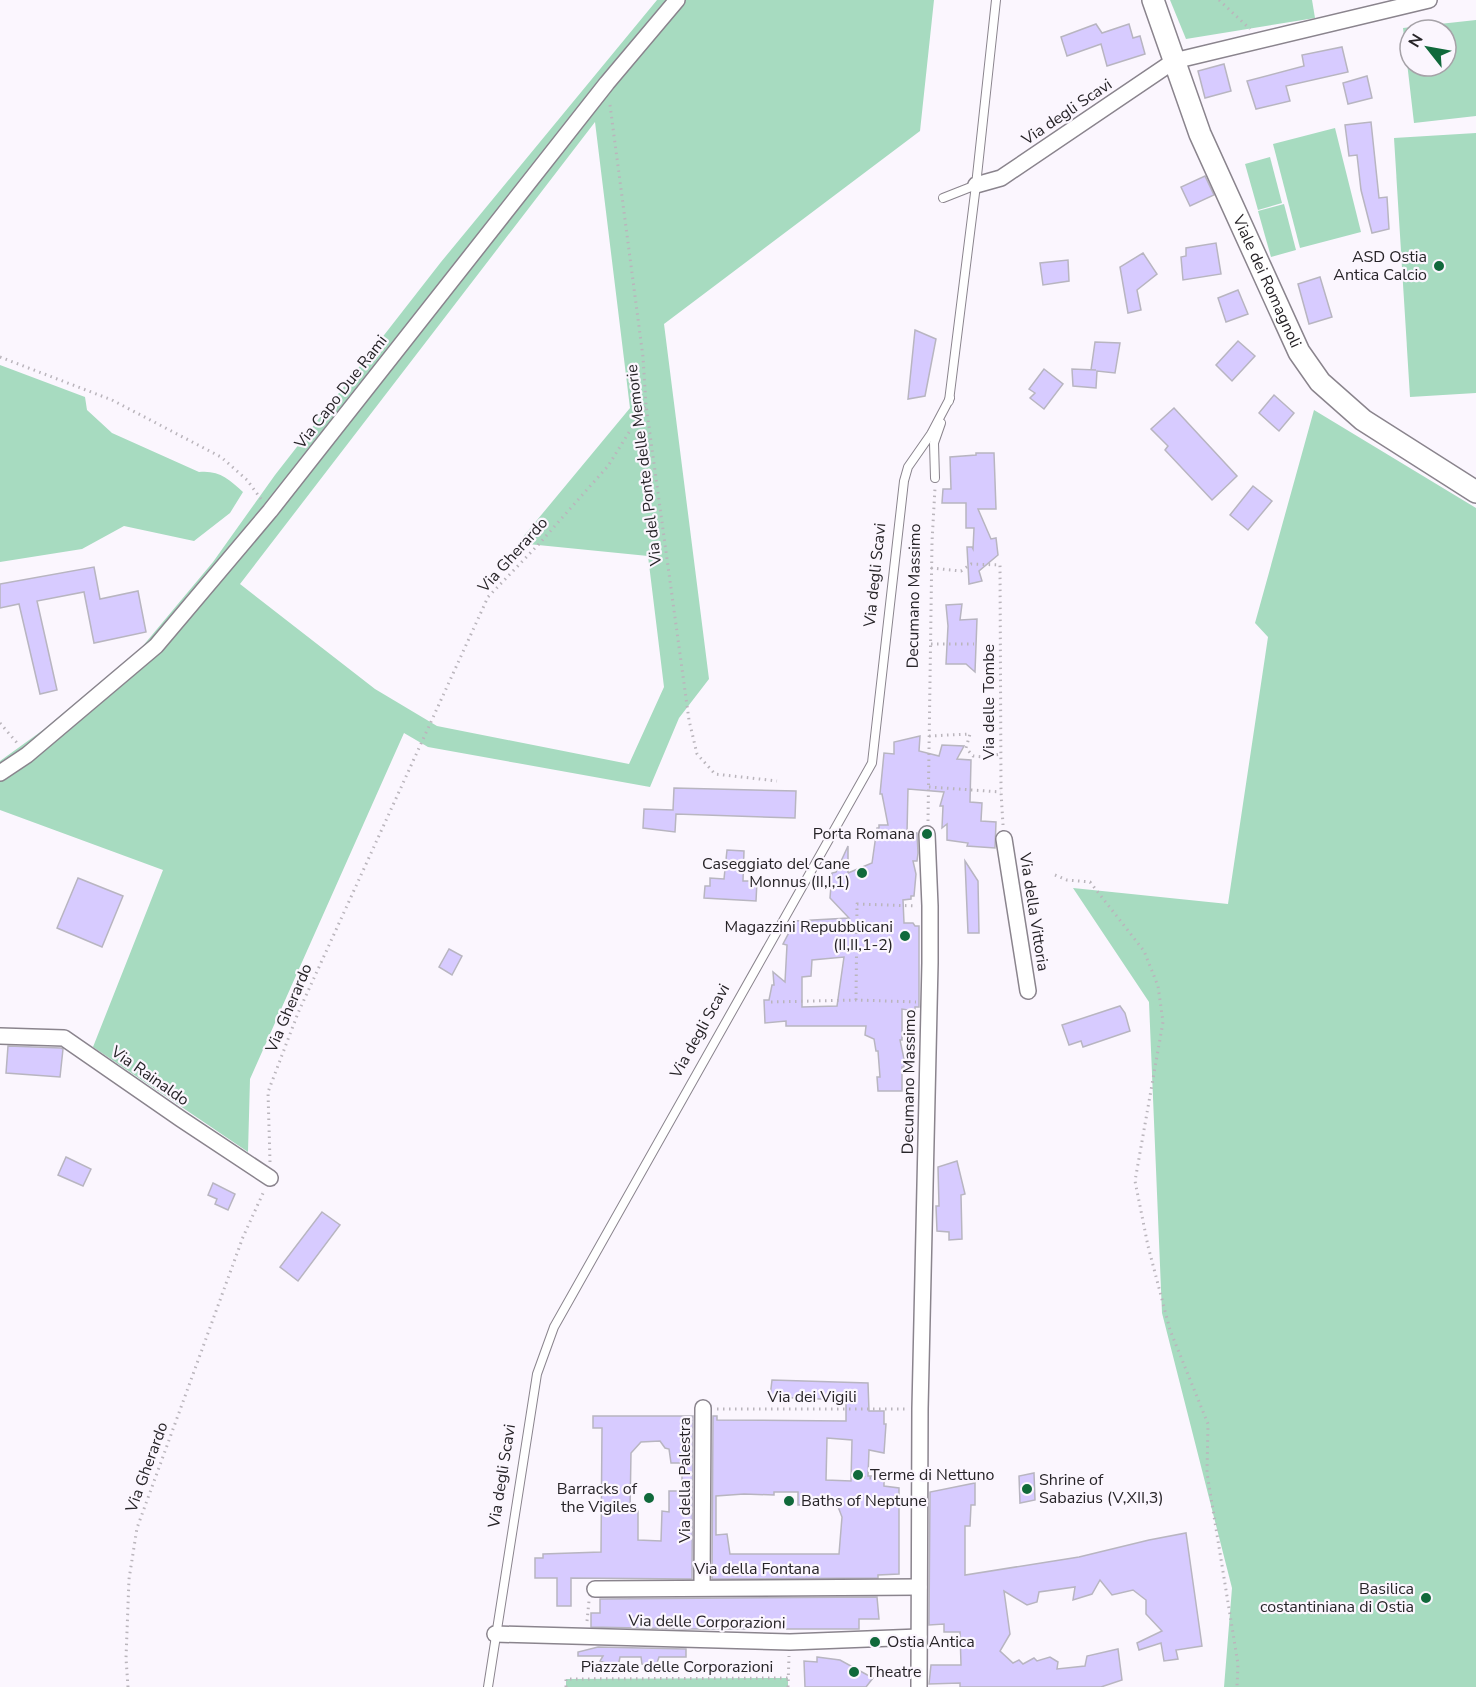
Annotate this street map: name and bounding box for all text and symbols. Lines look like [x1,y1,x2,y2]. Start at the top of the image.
north arrow [1398,18,1458,78]
text: N [1403,30,1429,52]
street label: Via degli Scavi [1017,74,1117,151]
street label: Viale dei Romagnoli [1227,211,1307,351]
place label: ASD Ostia Antica Calcio [1333,246,1427,286]
marker: ASD Ostia Antica Calcio [1432,259,1446,273]
street label: Via Capo Due Rami [289,331,392,454]
street label: Via del Ponte delle Memorie [621,363,667,568]
street label: Via Gherardo [473,512,553,598]
street label: Via degli Scavi [858,522,891,629]
street label: Decumano Massimo [902,523,926,669]
street label: Via delle Tombe [978,644,1000,761]
place label: Porta Romana [813,823,915,845]
marker: Porta Romana [920,827,934,841]
street label: Via della Vittoria [1014,850,1054,973]
place label: Caseggiato del Cane Monnus (II,I,1) [702,853,850,893]
marker: Caseggiato del Cane Monnus (II,I,1) [855,866,869,880]
place label: Magazzini Repubblicani (II,II,1-2) [724,916,893,956]
marker: Magazzini Repubblicani (II,II,1-2) [898,929,912,943]
street label: Via Gherardo [260,960,318,1057]
street label: Via degli Scavi [665,980,735,1083]
street label: Decumano Massimo [897,1009,921,1155]
street label: Via Rainaldo [106,1040,194,1111]
street label: Via dei Vigili [766,1386,857,1408]
street label: Via della Palestra [674,1417,696,1544]
street label: Via Gherardo [120,1419,174,1516]
street label: Via degli Scavi [483,1423,521,1530]
place label: Terme di Nettuno [870,1464,995,1486]
marker: Terme di Nettuno [851,1468,865,1482]
place label: Shrine of Sabazius (V,XII,3) [1039,1469,1164,1509]
place label: Barracks of the Vigiles [557,1478,638,1518]
marker: Shrine of Sabazius (V,XII,3) [1020,1482,1034,1496]
place label: Baths of Neptune [801,1490,927,1512]
marker: Barracks of the Vigiles [642,1491,656,1505]
marker: Baths of Neptune [782,1494,796,1508]
street label: Via della Fontana [693,1558,820,1580]
place label: Basilica costantiniana di Ostia [1260,1578,1414,1618]
marker: Basilica costantiniana di Ostia [1419,1591,1433,1605]
street label: Via delle Corporazioni [627,1610,786,1634]
place label: Ostia Antica [887,1631,975,1653]
marker: Ostia Antica [868,1635,882,1649]
street label: Piazzale delle Corporazioni [581,1656,773,1678]
place label: Theatre [866,1661,921,1683]
marker: Theatre [847,1665,861,1679]

